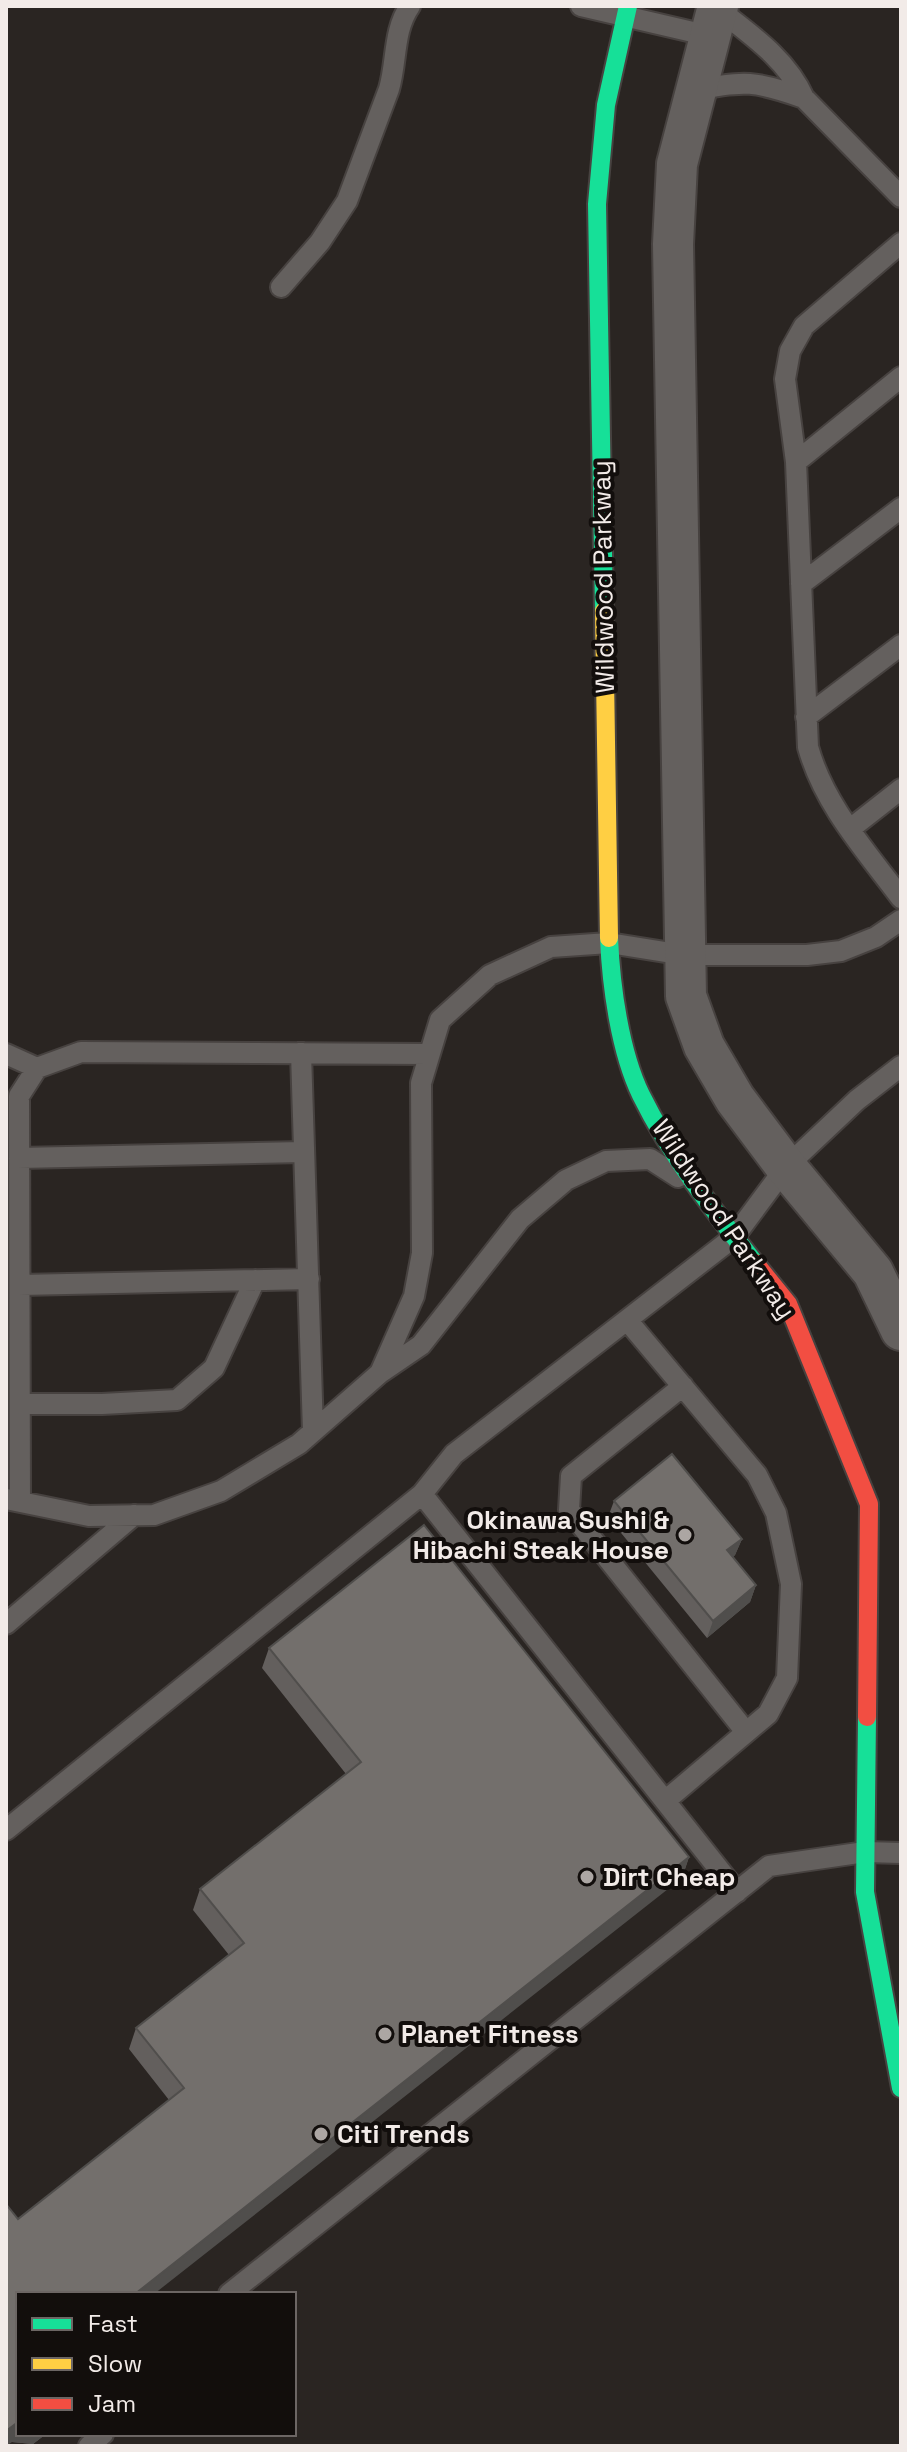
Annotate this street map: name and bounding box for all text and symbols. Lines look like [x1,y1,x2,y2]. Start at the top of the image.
street label: Wildwood Parkway [584,460,622,694]
street label: Wildwood Parkway [645,1113,803,1325]
place label: Okinawa Sushi & Hibachi Steak House [413,1503,669,1567]
marker: Okinawa Sushi & Hibachi Steak House [676,1526,694,1544]
place label: Dirt Cheap [603,1860,735,1894]
marker: Dirt Cheap [578,1868,596,1886]
place label: Planet Fitness [401,2017,579,2051]
marker: Planet Fitness [376,2025,394,2043]
place label: Citi Trends [337,2117,470,2151]
marker: Citi Trends [312,2125,330,2143]
legend [16,2292,296,2436]
text: Fast [88,2308,138,2339]
text: Slow [88,2348,142,2379]
text: Jam [88,2388,136,2419]

